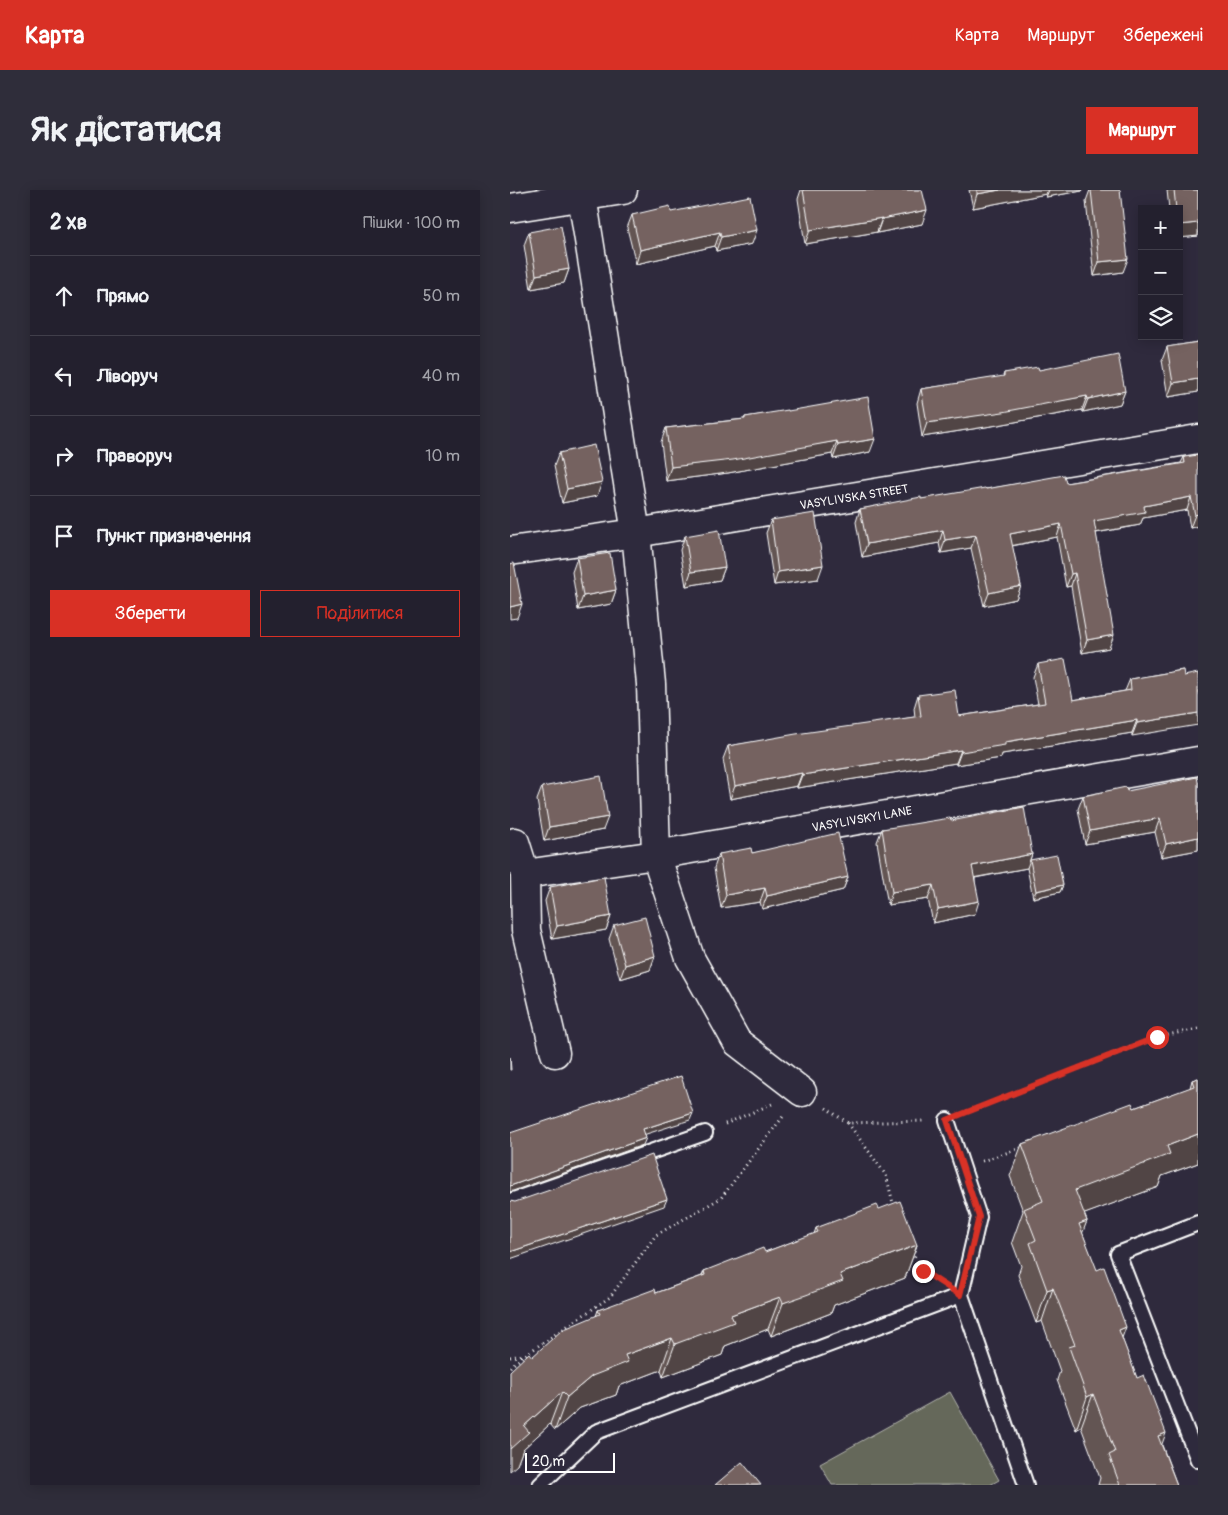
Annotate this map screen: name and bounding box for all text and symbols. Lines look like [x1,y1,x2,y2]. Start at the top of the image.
text: Карта [25,21,84,50]
text: Карта [955,24,999,47]
text: Маршрут [1027,24,1095,47]
text: Збережені [1123,24,1203,47]
button: Маршрут [1086,107,1198,154]
text: Як дістатися [30,108,221,152]
map controls [1138,205,1183,340]
button: + [1138,205,1183,250]
text: 2 хв [50,209,87,236]
text: Пішки · 100 m [363,213,460,233]
button: − [1138,250,1183,295]
icon: ahead [50,282,78,310]
text: Прямо [97,284,149,308]
text: 50 m [423,286,460,306]
button: layers [1138,295,1183,340]
icon: left [50,362,78,390]
text: Ліворуч [97,364,158,388]
text: 40 m [422,366,460,386]
icon: right [50,442,78,470]
text: Праворуч [97,444,172,468]
text: 10 m [425,446,460,466]
street label: VASYLIVSKA STREET [799,481,910,513]
icon: arrive [50,522,78,550]
text: Пункт призначення [97,524,251,548]
button: Зберегти [50,590,250,637]
button: Поділитися [260,590,460,637]
street label: VASYLIVSKYI LANE [811,803,913,836]
route start [1146,1026,1169,1049]
route end [912,1260,935,1283]
scale bar [525,1450,615,1473]
text: 20 m [532,1453,565,1470]

